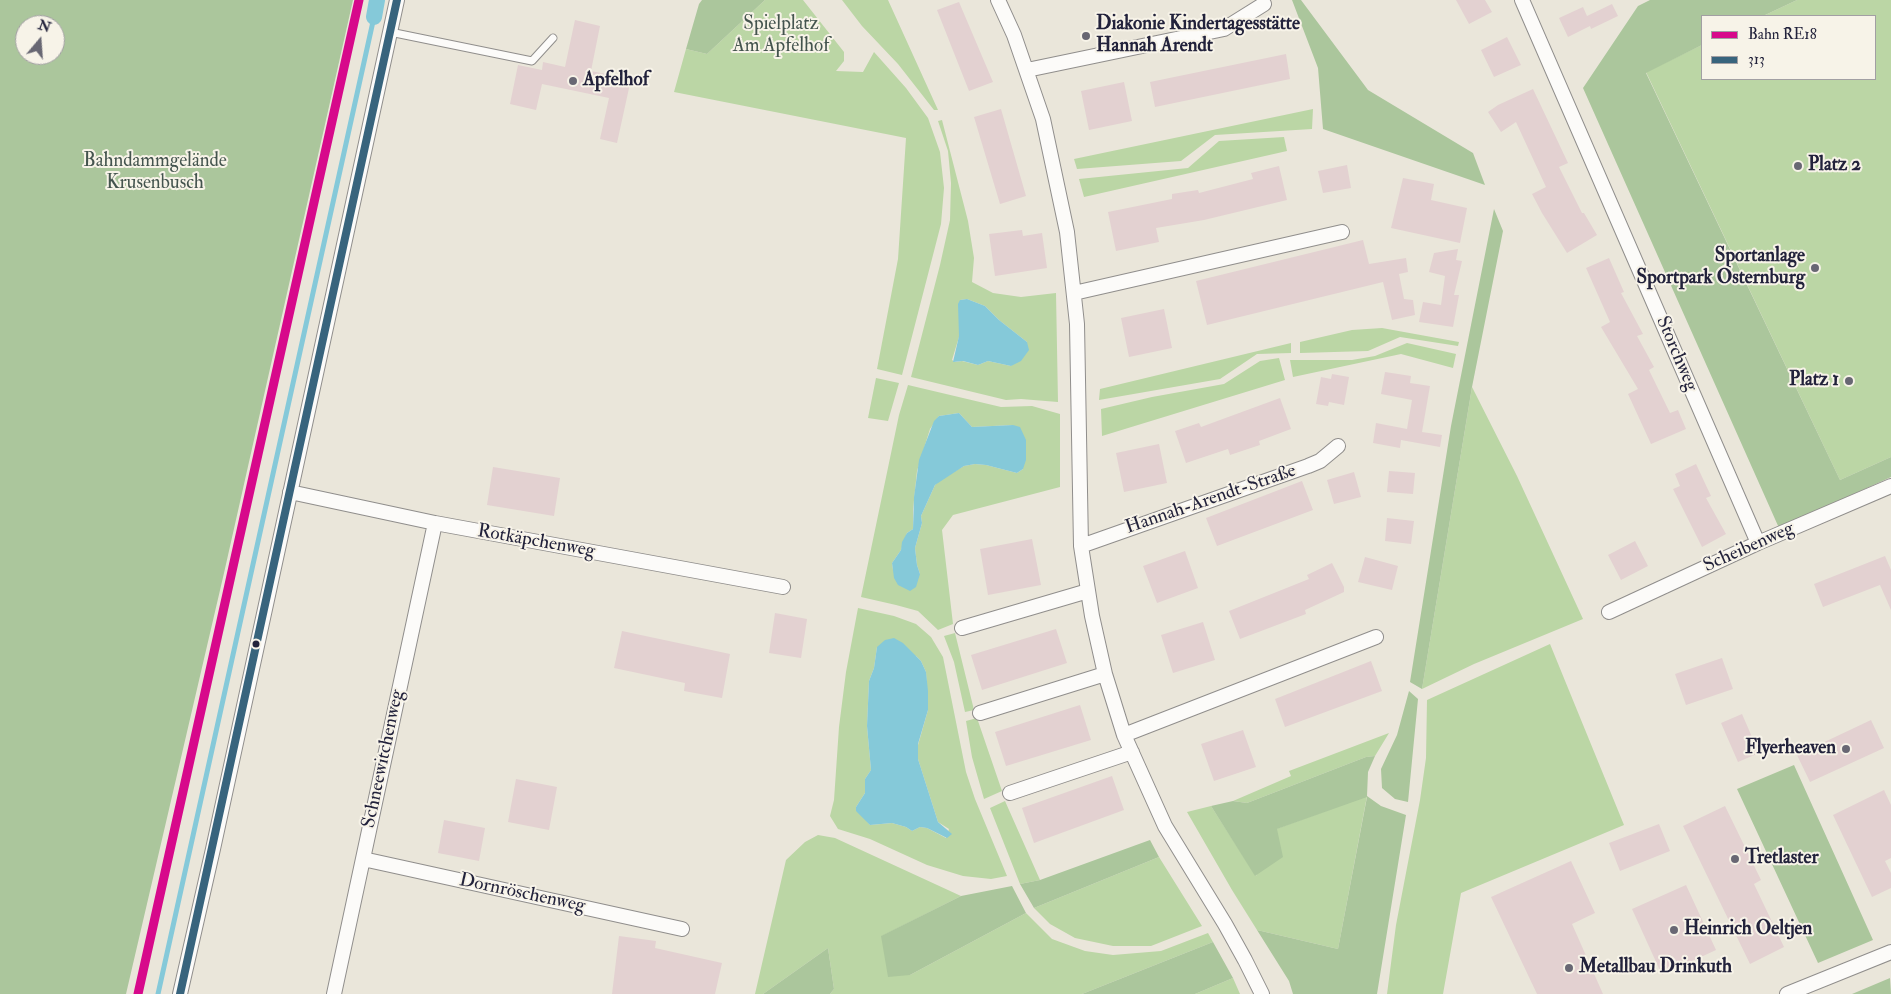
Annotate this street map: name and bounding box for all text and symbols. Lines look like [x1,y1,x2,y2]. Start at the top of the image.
park label: Spielplatz Am Apfelhof [733,14,829,58]
place label: Diakonie Kindertagesstätte Hannah Arendt [1096,14,1300,58]
north arrow [15,15,65,65]
legend [1701,15,1876,80]
text: N [36,16,53,36]
text: Bahn RE18 [1748,25,1817,44]
marker: Diakonie Kindertagesstätte Hannah Arendt [1080,30,1092,42]
text: 313 [1748,50,1765,69]
place label: Apfelhof [583,70,649,92]
marker: Apfelhof [567,75,579,87]
park label: Bahndammgelände Krusenbusch [83,151,227,195]
place label: Platz 2 [1808,155,1861,177]
marker: Platz 2 [1792,160,1804,172]
place label: Sportanlage Sportpark Osternburg [1637,246,1805,290]
marker: Sportanlage Sportpark Osternburg [1809,262,1821,274]
street label: Storchweg [1650,313,1702,395]
place label: Platz 1 [1789,370,1839,392]
marker: Platz 1 [1843,375,1855,387]
street label: Hannah-Arendt-Straße [1123,460,1299,540]
street label: Scheibenweg [1700,518,1798,578]
street label: Rotkäpchenweg [475,520,597,564]
unlabelled marker [251,639,261,649]
street label: Schneewitchenweg [358,688,410,830]
place label: Flyerheaven [1745,738,1836,760]
marker: Flyerheaven [1840,743,1852,755]
place label: Tretlaster [1745,848,1819,870]
marker: Tretlaster [1729,853,1741,865]
street label: Dornröschenweg [457,870,587,918]
place label: Heinrich Oeltjen [1684,919,1812,941]
marker: Heinrich Oeltjen [1668,924,1680,936]
place label: Metallbau Drinkuth [1579,957,1732,979]
marker: Metallbau Drinkuth [1563,962,1575,974]

